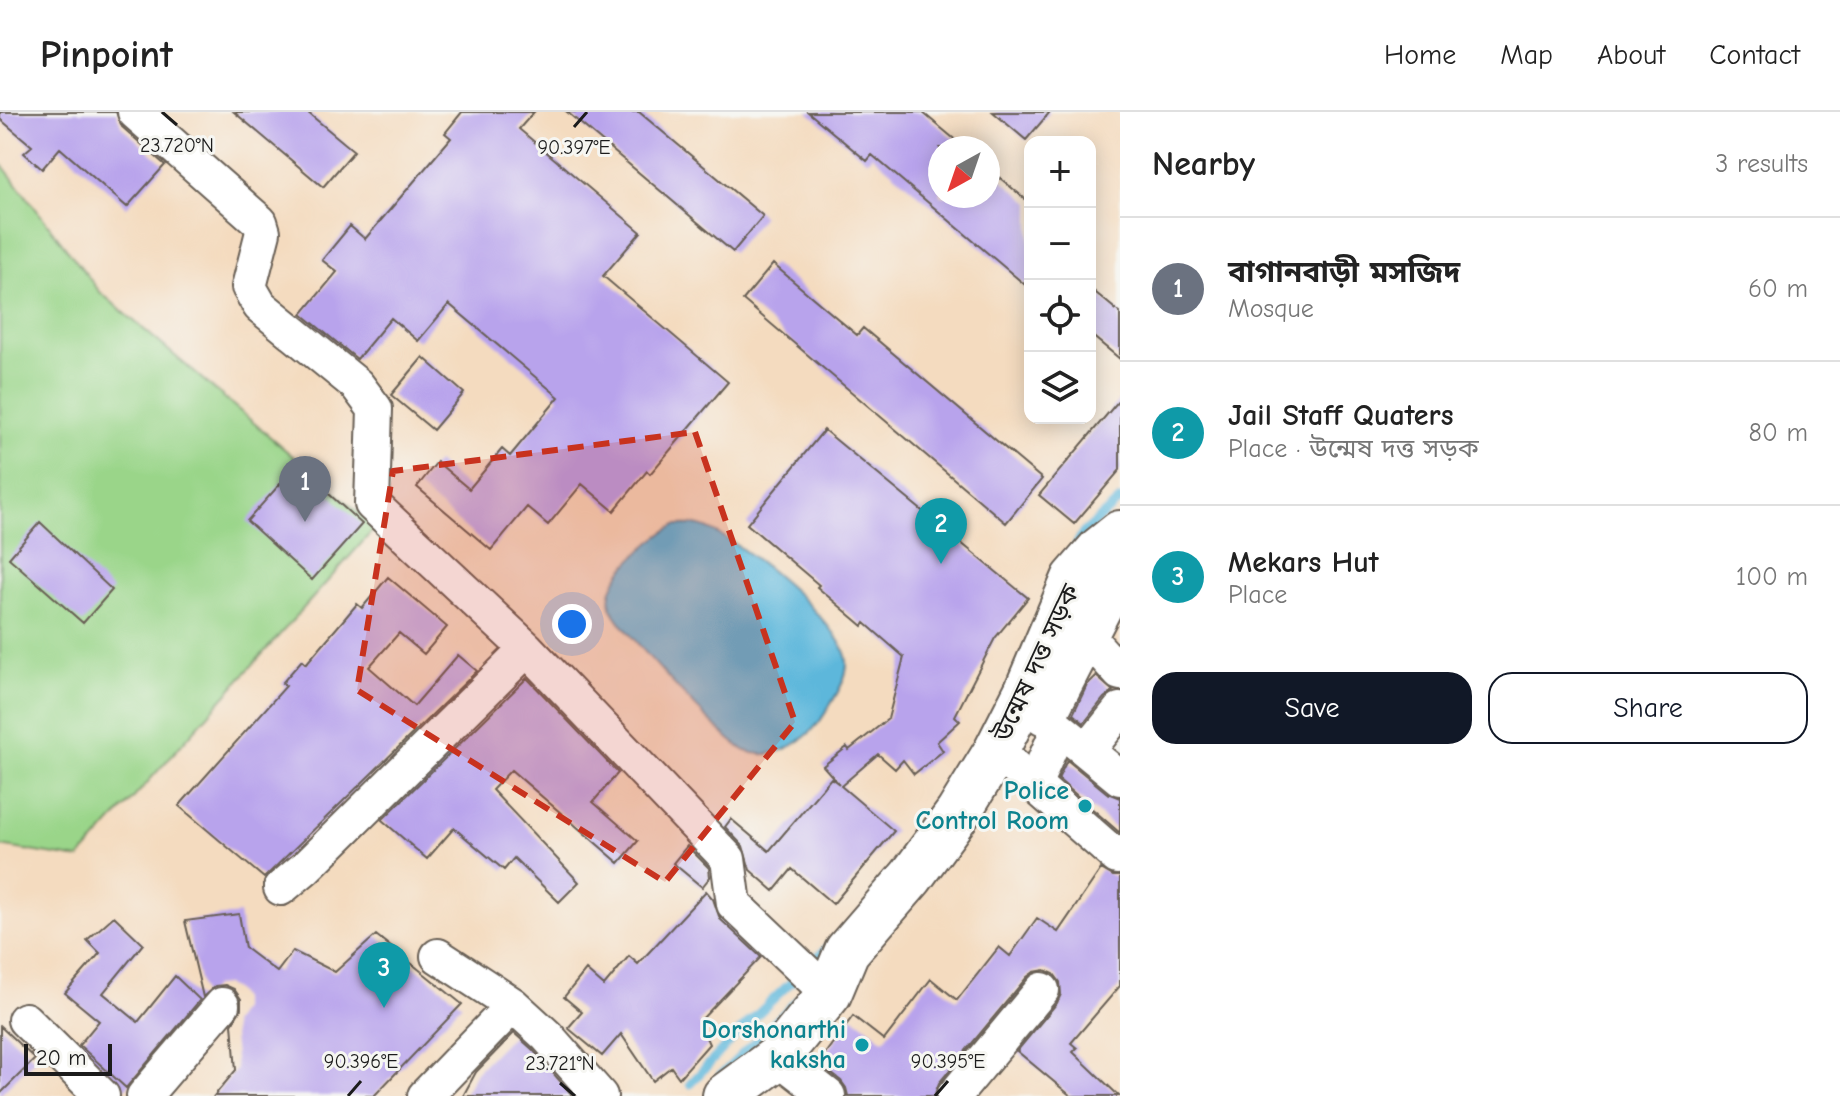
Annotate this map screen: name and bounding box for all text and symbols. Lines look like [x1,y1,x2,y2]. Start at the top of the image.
text: Pinpoint [40,33,173,77]
text: Home [1384,39,1456,71]
text: Map [1500,39,1553,71]
text: About [1597,39,1665,71]
text: Contact [1709,39,1800,71]
text: 23.720°N [140,134,214,157]
text: 90.397°E [537,136,611,159]
north arrow [928,136,1000,208]
map controls [1024,136,1096,424]
button: + [1024,136,1096,208]
text: Nearby [1152,144,1255,184]
text: 3 results [1715,149,1808,179]
button: − [1024,208,1096,280]
text: বাগানবাড়ী মসজিদ [1228,255,1460,290]
text: 1 [1173,274,1183,304]
text: 60 m [1748,274,1808,304]
button: locate [1024,280,1096,352]
text: Mosque [1228,294,1314,324]
button: layers [1024,352,1096,424]
text: Jail Staff Quaters [1228,398,1453,433]
text: 2 [1172,418,1184,448]
text: 80 m [1749,418,1808,448]
text: Place · উন্মেষ দত্ত সড়ক [1228,434,1479,464]
pin: 1 [279,456,331,522]
pin: 2 [915,498,967,564]
text: Mekars Hut [1228,545,1379,580]
text: 3 [1172,562,1184,592]
text: 100 m [1736,562,1808,592]
street label: উন্মেষ দত্ত সড়ক [987,579,1087,747]
text: Place [1228,580,1287,610]
your location [552,604,592,644]
button: Save [1152,672,1472,744]
button: Share [1488,672,1808,744]
place label: Police Control Room [916,776,1069,836]
marker: Police Control Room [1076,797,1094,815]
pin: 3 [358,942,410,1008]
place label: Dorshonarthi kaksha [701,1015,846,1075]
marker: Dorshonarthi kaksha [853,1036,871,1054]
scale bar [24,1040,112,1076]
text: 20 m [36,1045,86,1071]
text: 90.396°E [324,1050,398,1073]
text: 90.395°E [911,1050,985,1073]
text: 23.721°N [525,1052,595,1075]

